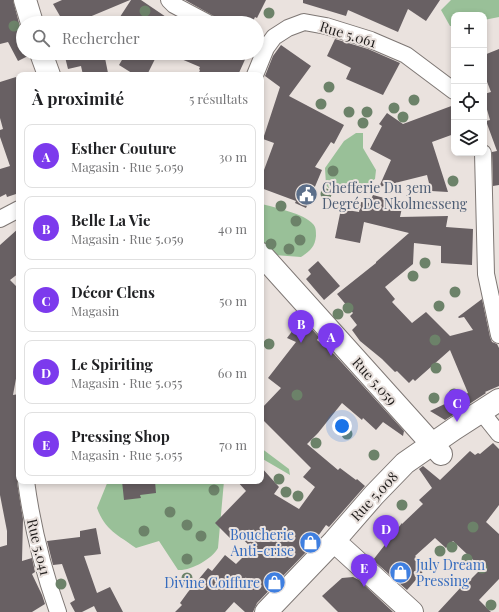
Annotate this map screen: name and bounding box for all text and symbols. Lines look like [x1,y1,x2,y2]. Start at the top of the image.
map controls [451,12,487,156]
button: + [451,12,487,48]
search box [16,16,264,60]
street label: Rue 5.061 [318,16,378,52]
icon: search [30,27,52,49]
text: Rechercher [62,28,140,48]
button: − [451,48,487,84]
button: locate [451,84,487,120]
text: À proximité [32,87,124,109]
text: 5 résultats [189,90,248,107]
button: layers [451,120,487,156]
text: Esther Couture [71,138,176,158]
text: A [42,148,50,165]
text: 30 m [219,148,247,165]
text: Magasin · Rue 5.059 [71,158,184,175]
place label: Chefferie Du 3em Degré De Nkolmesseng [322,178,468,213]
public building icon: Chefferie Du 3em Degré De Nkolmesseng [294,182,320,208]
text: Belle La Vie [71,210,151,230]
text: B [42,220,50,237]
text: 40 m [218,220,247,237]
text: Magasin · Rue 5.059 [71,230,184,247]
text: Décor Clens [71,282,155,302]
text: C [41,292,51,309]
text: 50 m [219,292,247,309]
text: Magasin [71,302,119,319]
pin: B [288,310,314,343]
pin: A [318,323,344,356]
street label: Rue 5.059 [348,353,402,409]
text: Le Spiriting [71,354,153,374]
text: D [41,364,51,381]
text: 60 m [218,364,247,381]
text: Magasin · Rue 5.055 [71,374,182,391]
pin: C [444,389,470,422]
your location [332,416,352,436]
text: Pressing Shop [71,426,170,446]
text: E [42,436,50,453]
text: 70 m [219,436,247,453]
text: Magasin · Rue 5.055 [71,446,182,463]
street label: Rue 5.008 [346,467,402,525]
pin: D [373,515,399,548]
street label: Rue 5.041 [23,517,55,577]
place label: Boucherie Anti-crise [229,525,294,560]
shop icon: Boucherie Anti-crise [297,529,323,555]
pin: E [351,554,377,587]
place label: July Dream Pressing [415,555,486,590]
shop icon: July Dream Pressing [387,559,413,585]
shop icon: Divine Coiffure [262,569,288,595]
place label: Divine Coiffure [164,573,260,592]

